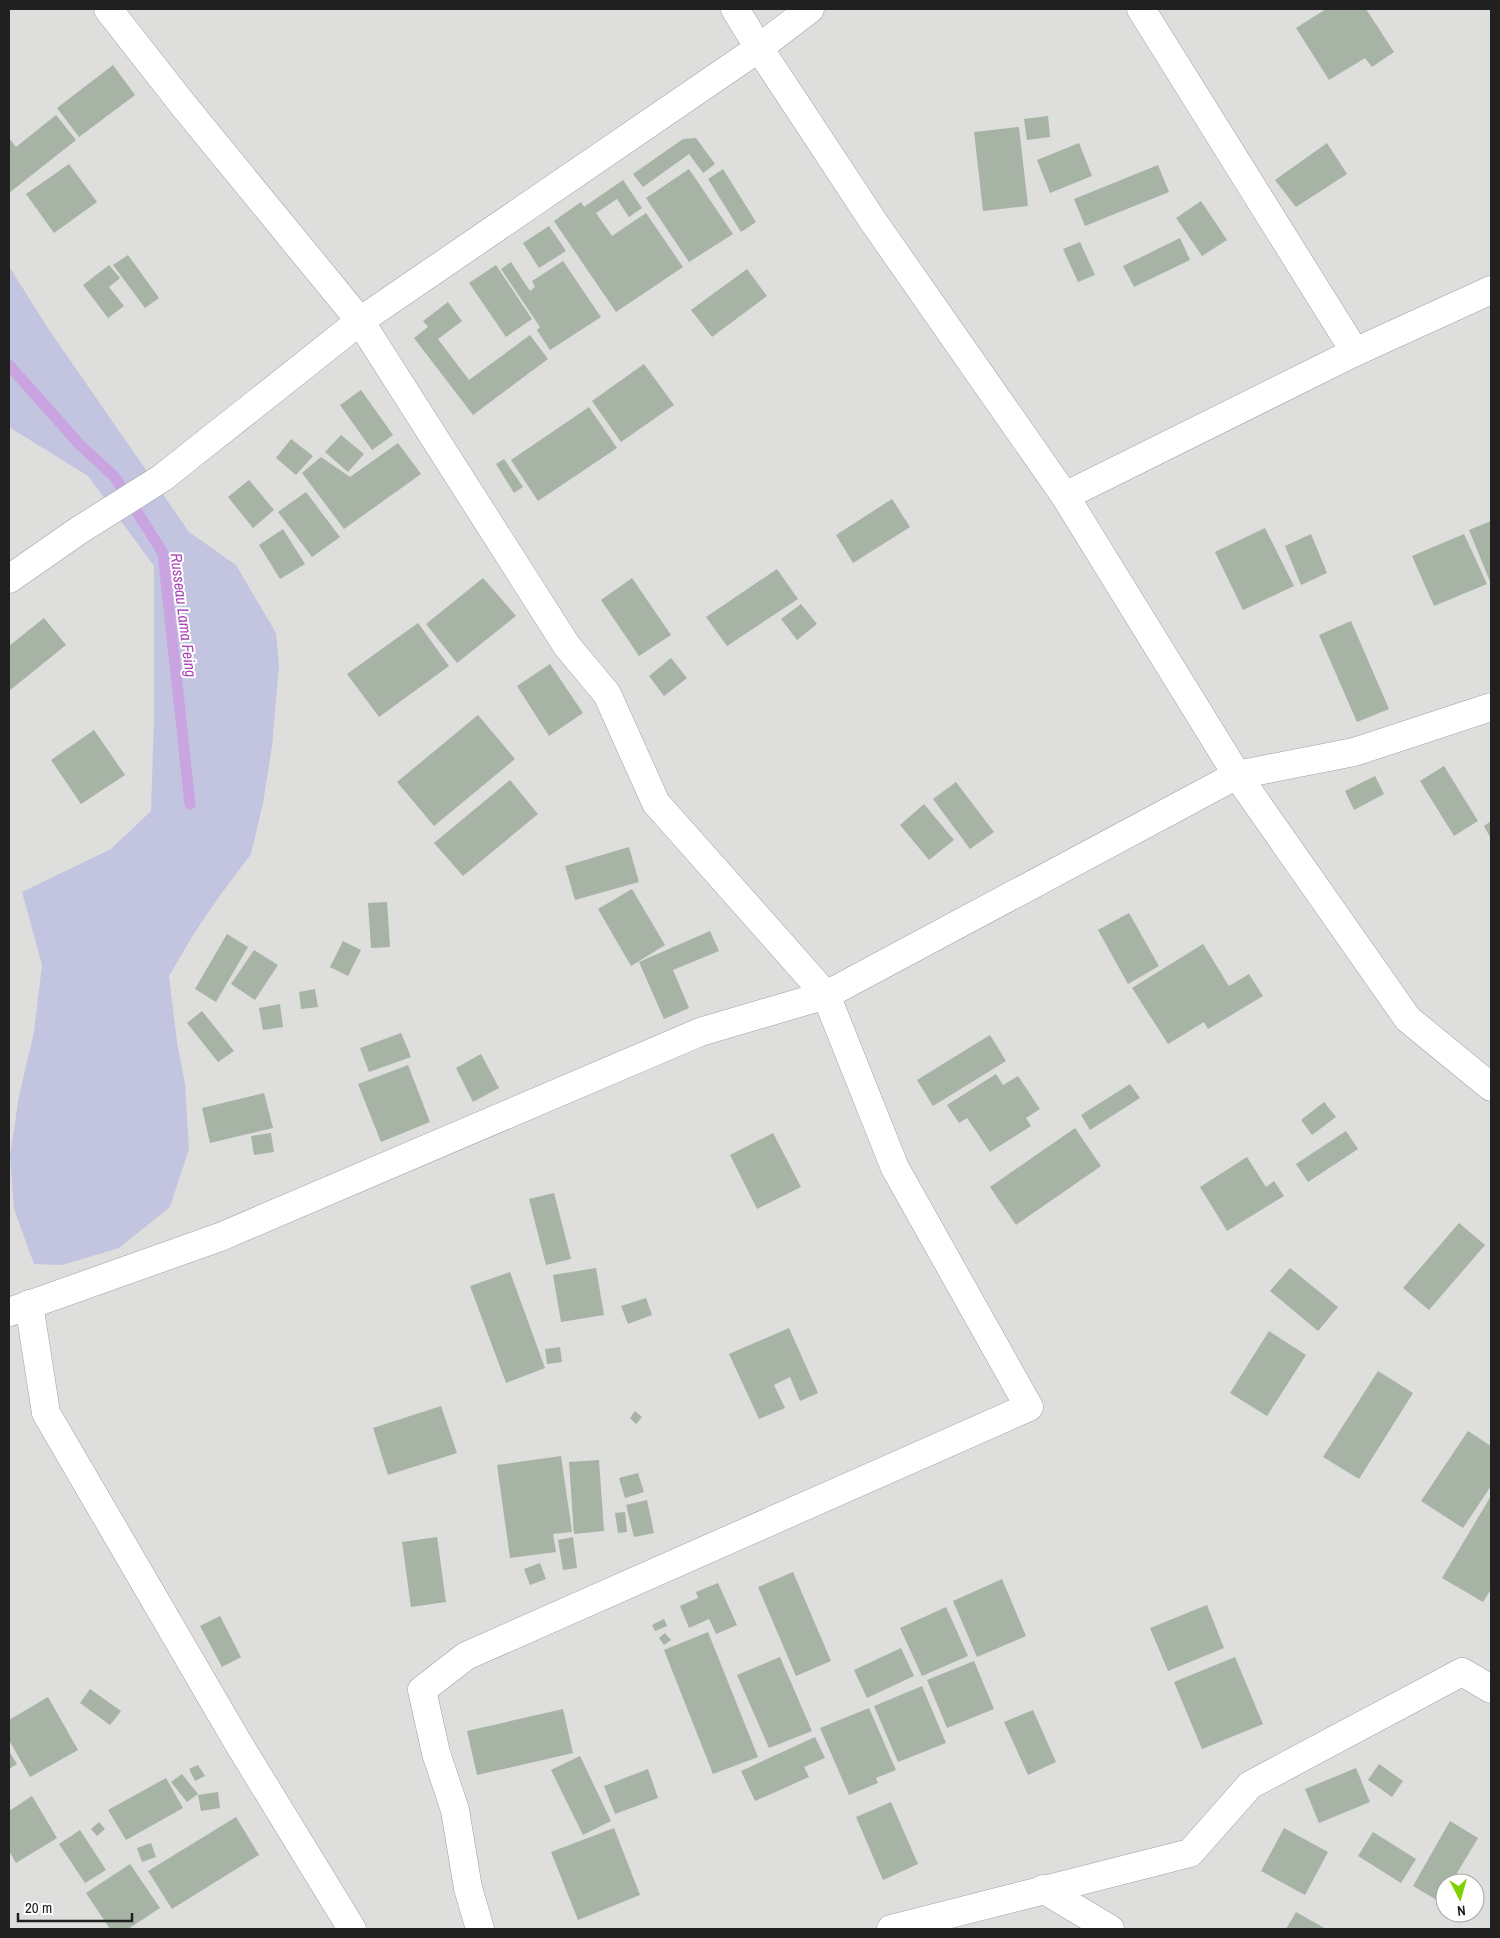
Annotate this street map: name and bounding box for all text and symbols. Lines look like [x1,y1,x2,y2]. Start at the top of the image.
water label: Russeau Lama Feing [165,552,203,678]
north arrow [1435,1873,1485,1923]
scale bar [18,1890,131,1922]
text: 20 m [25,1897,52,1918]
text: N [1456,1902,1466,1920]

